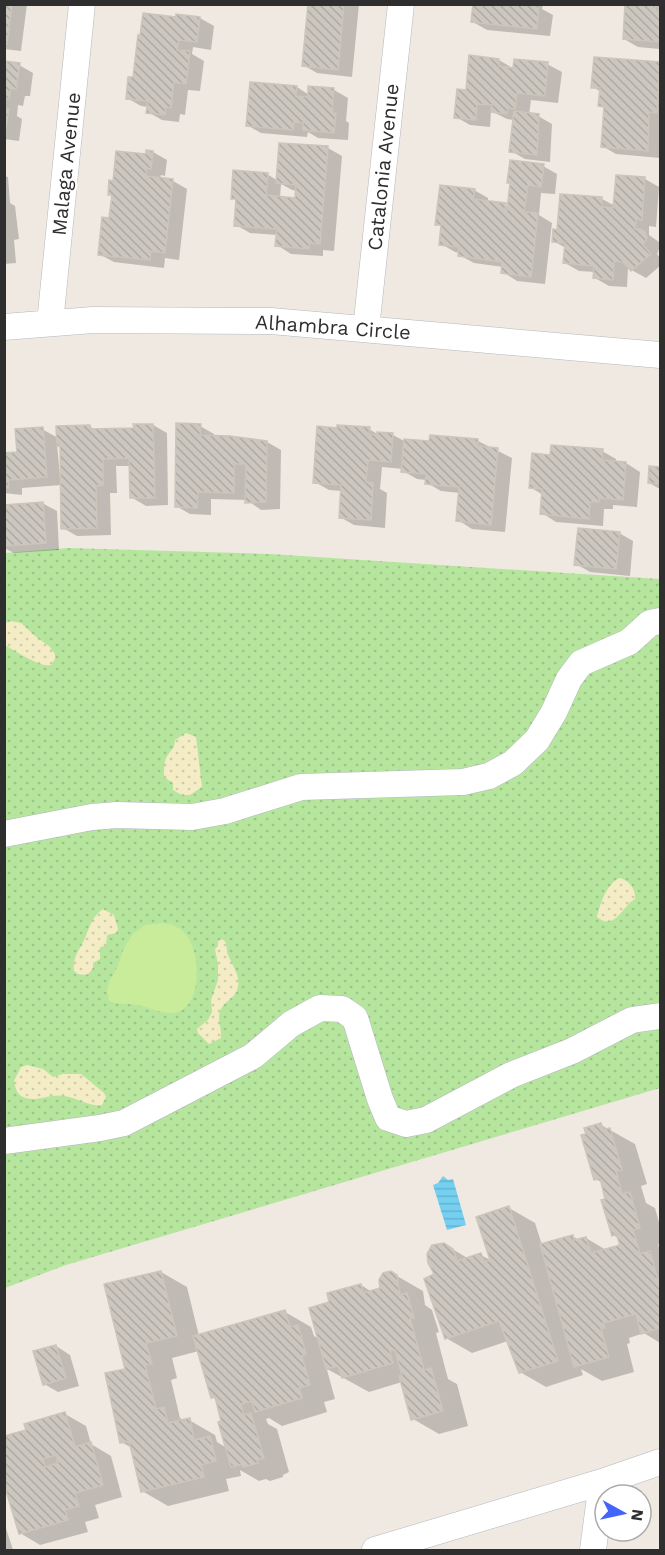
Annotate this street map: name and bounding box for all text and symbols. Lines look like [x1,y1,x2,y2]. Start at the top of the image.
street label: Catalonia Avenue [362,82,404,252]
street label: Malaga Avenue [47,91,85,237]
street label: Alhambra Circle [254,310,412,344]
north arrow [593,1483,653,1543]
text: N [627,1508,648,1522]

